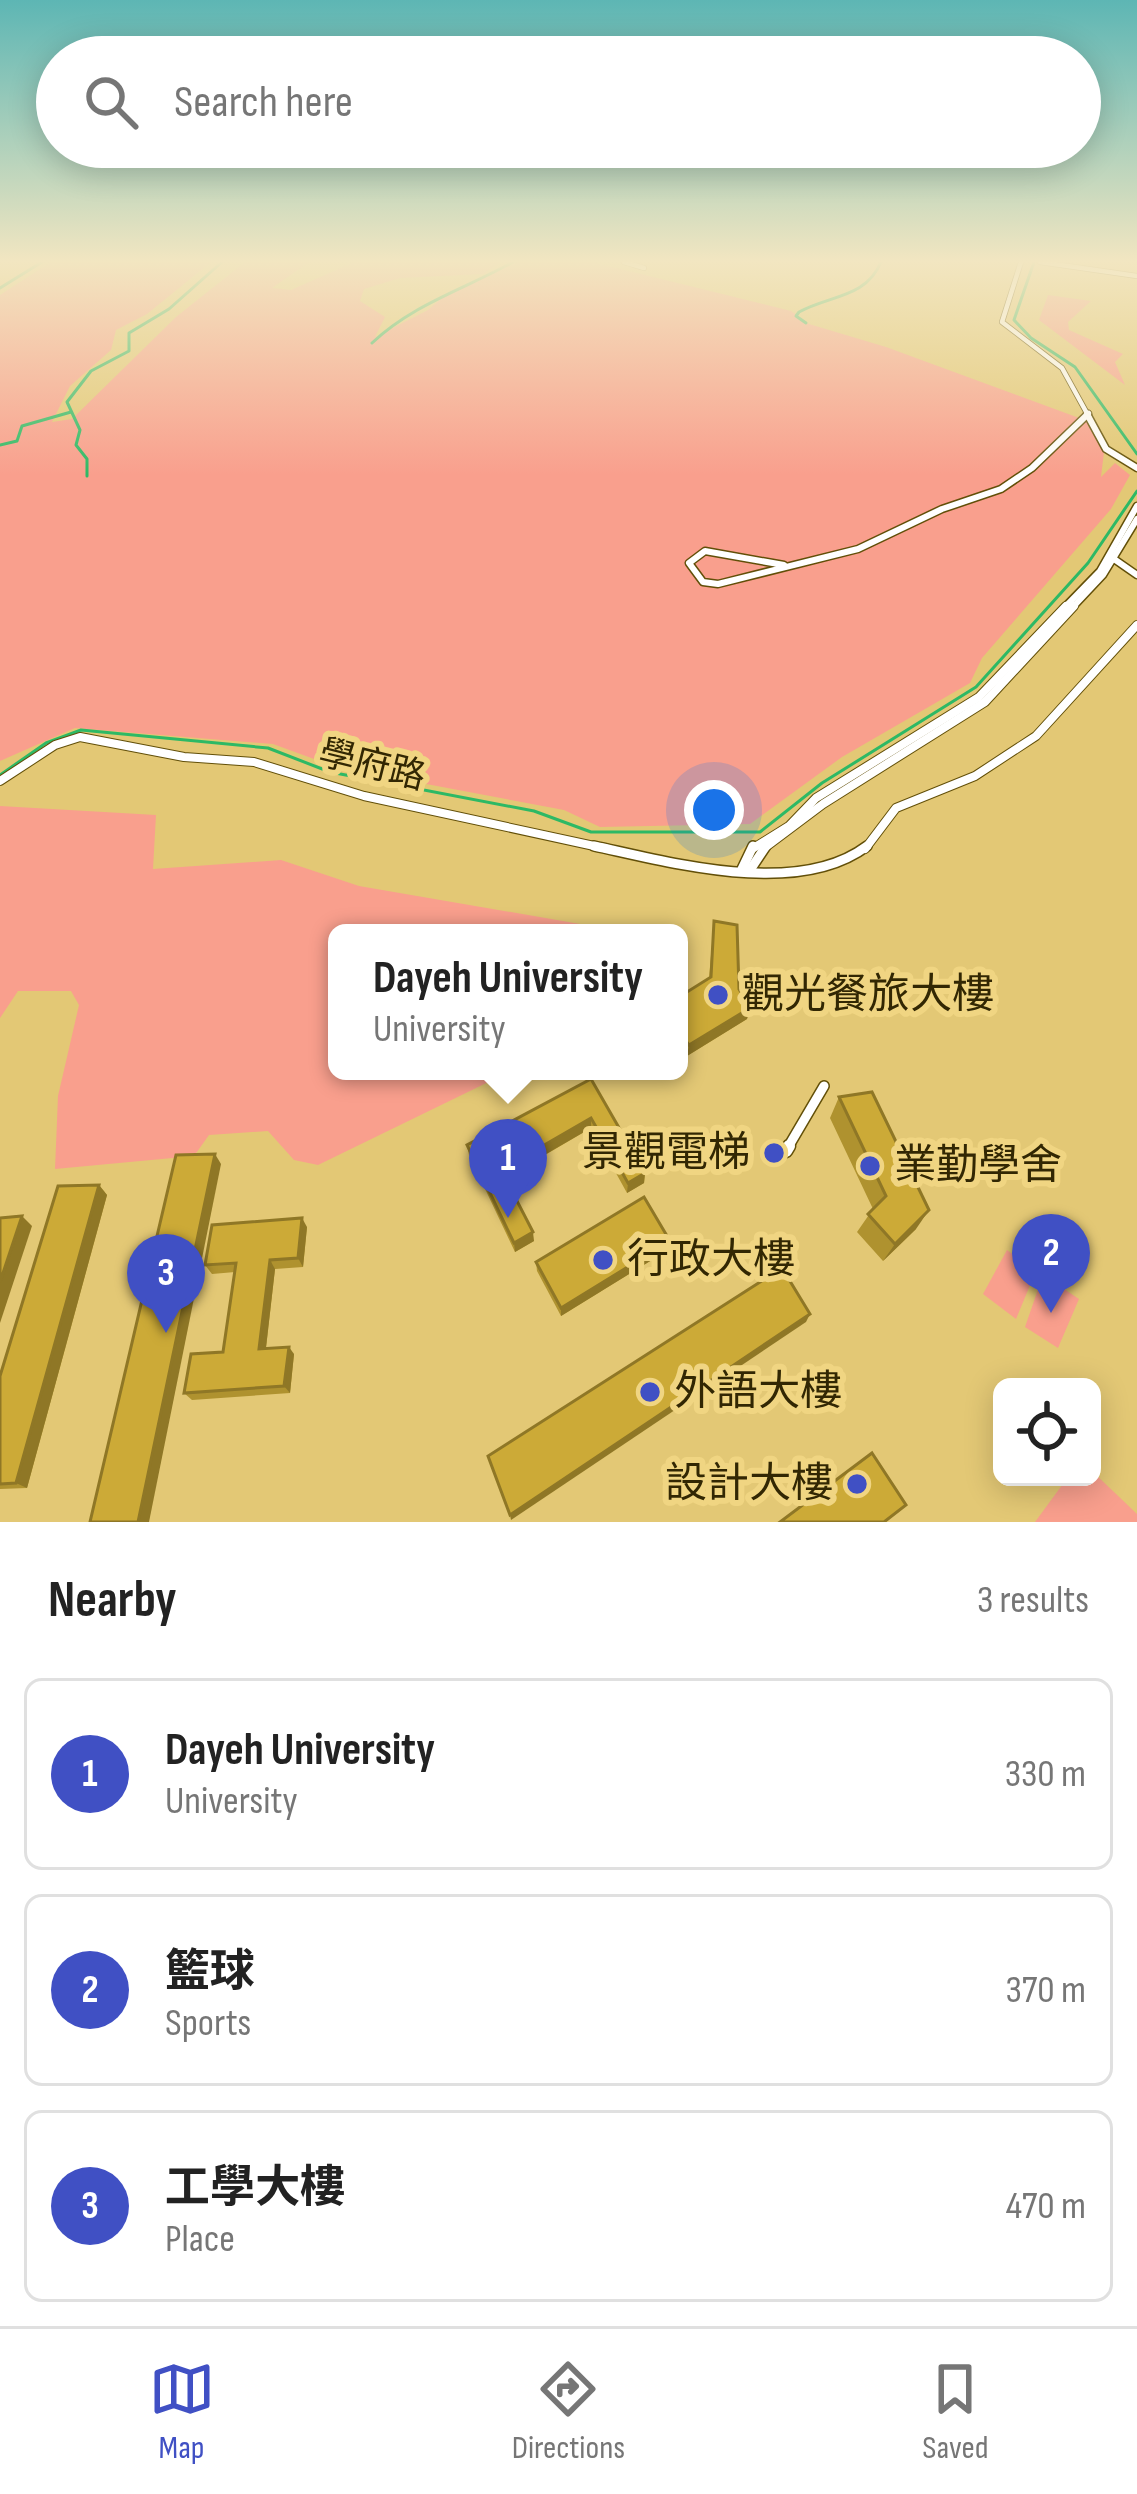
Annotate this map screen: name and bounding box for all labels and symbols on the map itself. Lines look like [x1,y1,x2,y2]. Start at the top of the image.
street label: 學府路 [314,732,430,800]
your location [684,780,744,840]
place label: 觀光餐旅大樓 [742,970,994,1021]
marker: 觀光餐旅大樓 [705,982,731,1008]
pin: 1 [469,1119,547,1218]
place label: 景觀電梯 [582,1128,750,1179]
marker: 景觀電梯 [761,1140,787,1166]
place label: 業勤學舍 [894,1141,1062,1192]
marker: 業勤學舍 [857,1153,883,1179]
pin: 2 [1012,1214,1090,1313]
pin: 3 [127,1234,205,1333]
place label: 行政大樓 [627,1235,795,1286]
marker: 行政大樓 [590,1247,616,1273]
place label: 外語大樓 [674,1367,842,1418]
marker: 外語大樓 [637,1379,663,1405]
place label: 設計大樓 [665,1459,833,1510]
marker: 設計大樓 [844,1471,870,1497]

